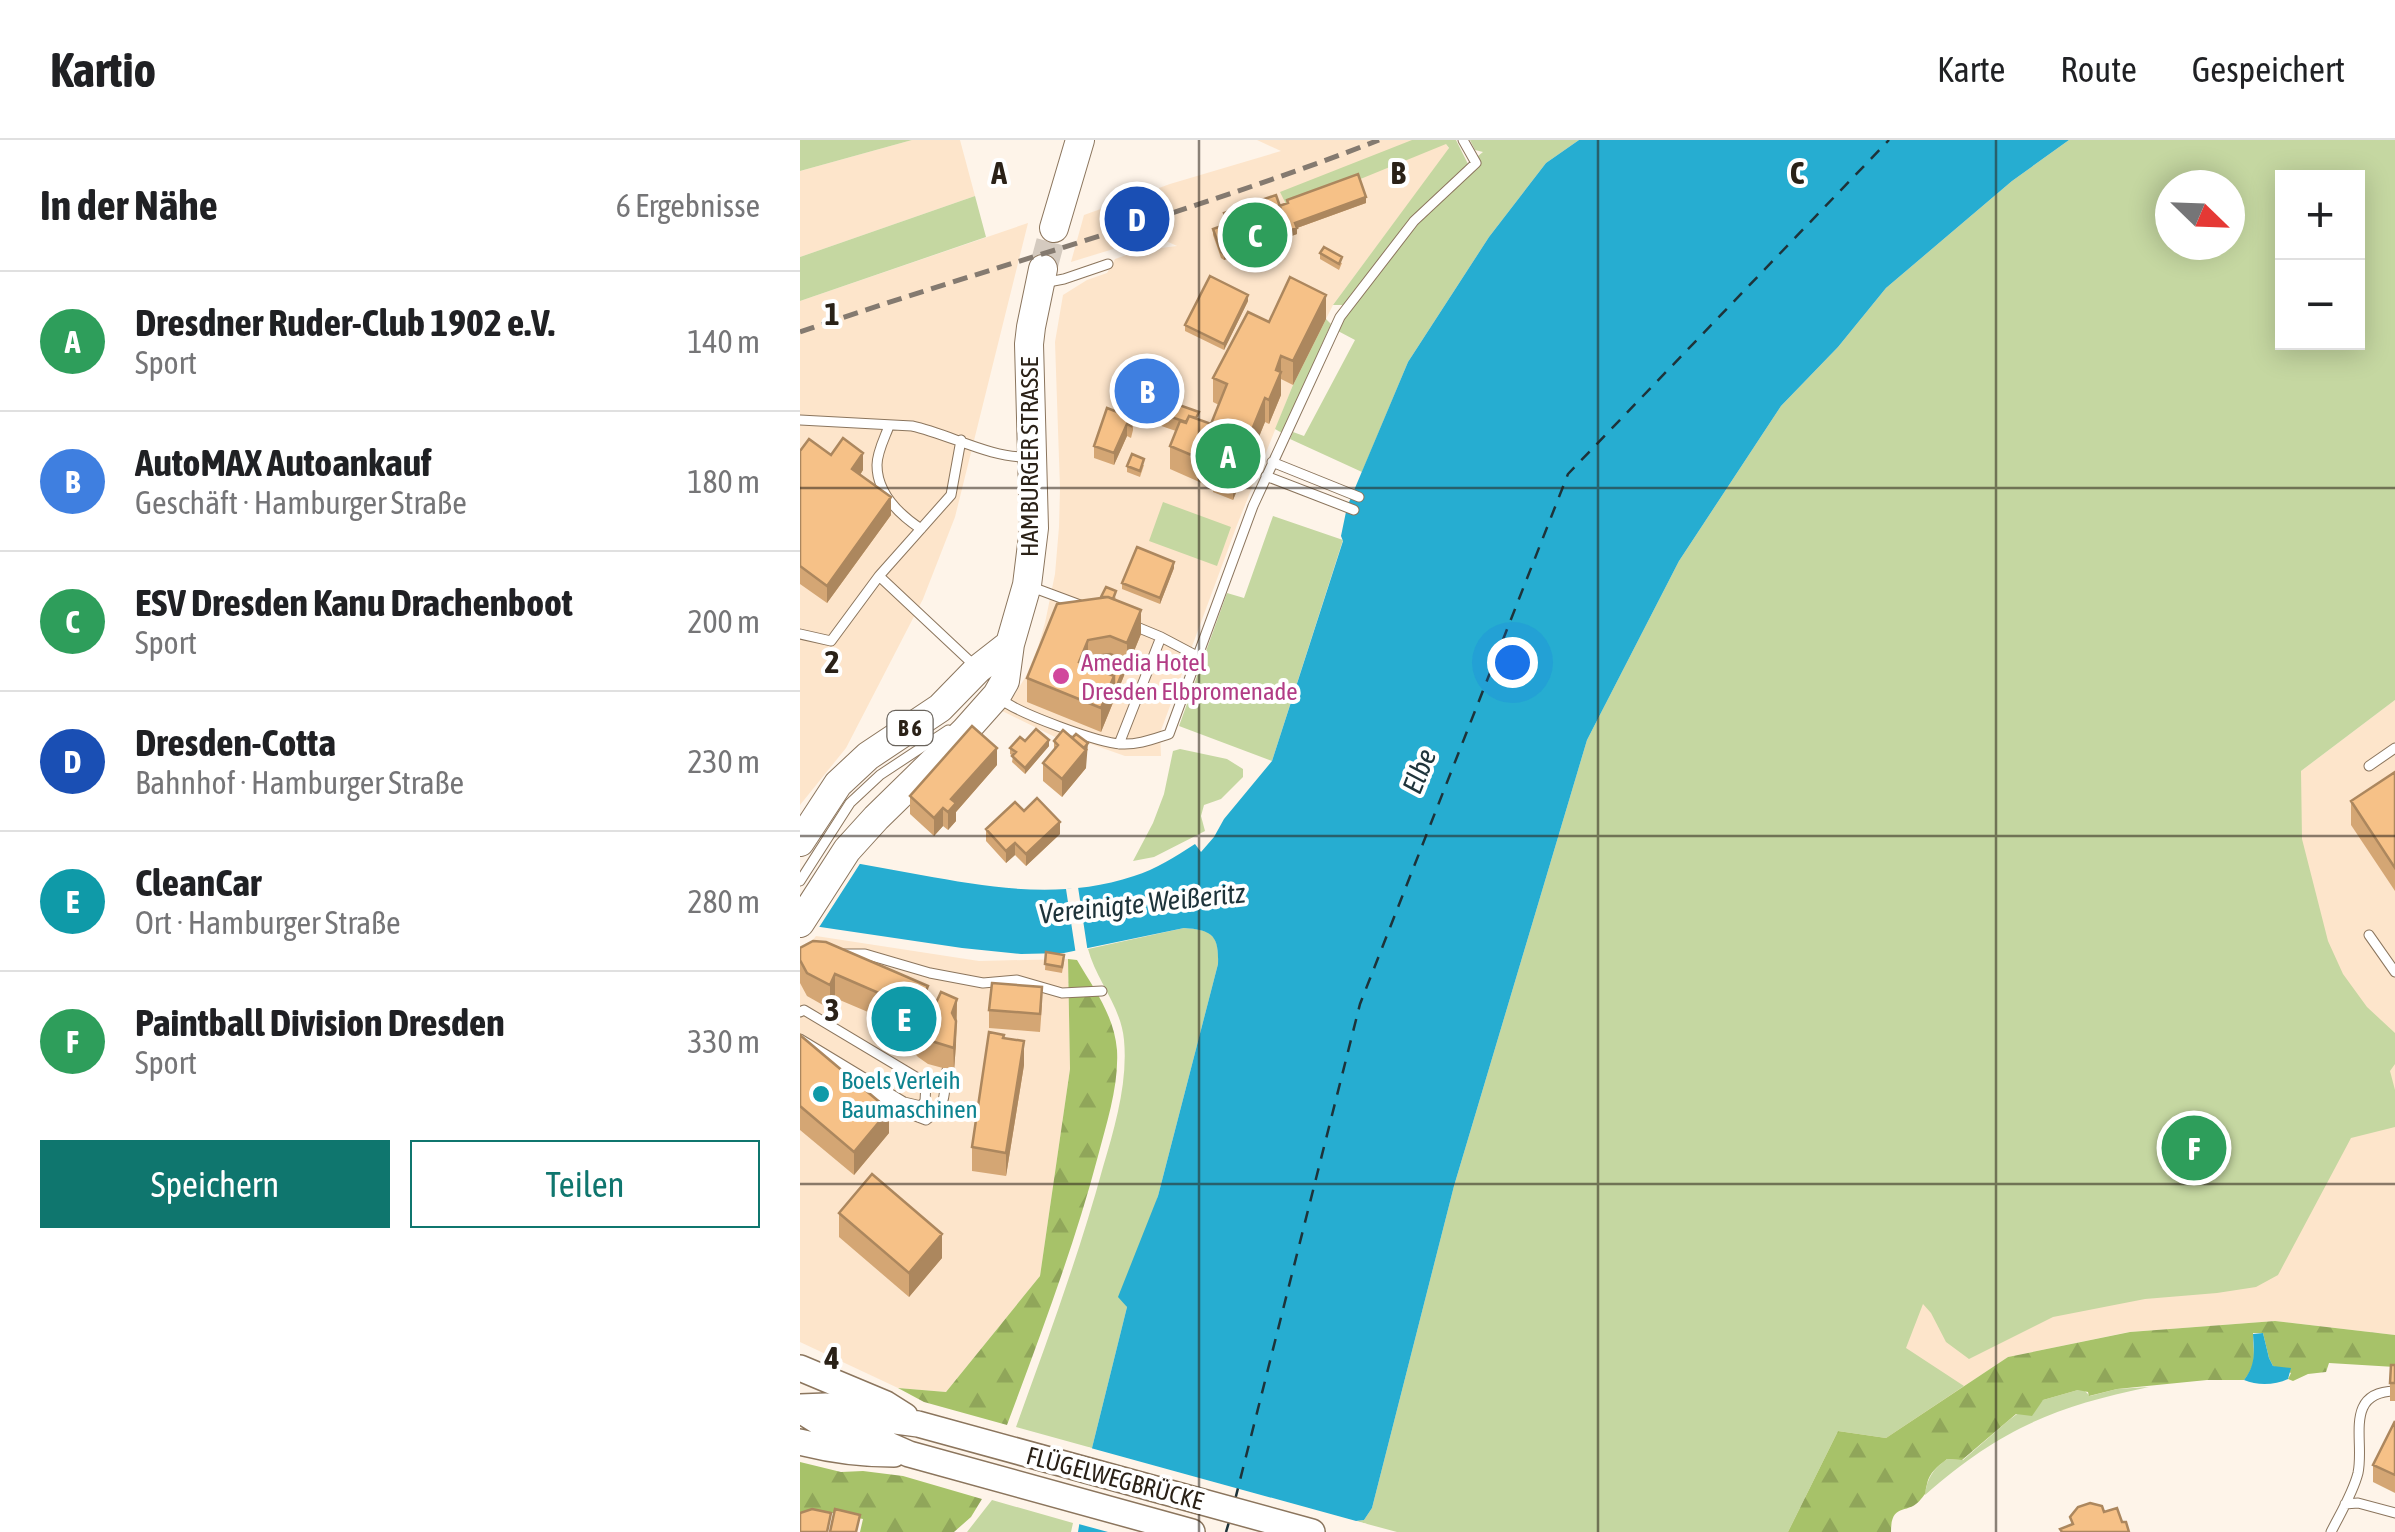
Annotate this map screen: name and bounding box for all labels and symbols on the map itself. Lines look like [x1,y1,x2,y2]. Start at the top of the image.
text: A [990,154,1007,191]
text: B [1390,154,1406,191]
text: C [1790,154,1805,191]
north arrow [2155,170,2245,260]
pin: D [1104,182,1170,256]
pin: C [1222,198,1288,272]
text: 1 [824,295,840,332]
pin: B [1114,354,1180,428]
street label: HAMBURGER STRASSE [1015,357,1043,557]
pin: A [1196,418,1260,494]
your location [1487,637,1538,688]
text: 2 [824,643,840,680]
place label: Amedia Hotel Dresden Elbpromenade [1081,648,1298,705]
marker: Amedia Hotel Dresden Elbpromenade [1050,665,1072,687]
road number: B 6 [888,711,932,745]
water label: Elbe [1396,744,1442,798]
water label: Vereinigte Weißeritz [1037,876,1248,930]
pin: E [872,982,936,1056]
text: 3 [824,991,840,1028]
place label: Boels Verleih Baumaschinen [841,1066,978,1123]
marker: Boels Verleih Baumaschinen [810,1083,832,1105]
pin: F [2162,1110,2226,1186]
text: 4 [823,1339,840,1376]
street label: FLÜGELWEGBRÜCKE [1023,1441,1207,1515]

